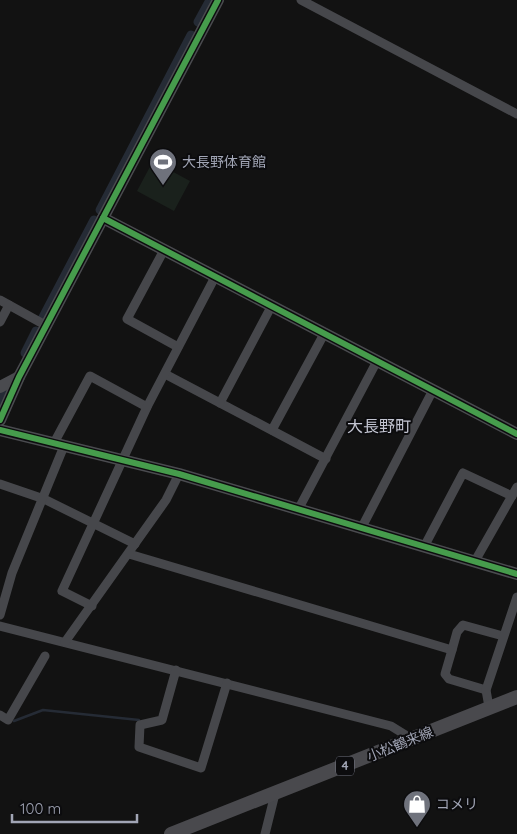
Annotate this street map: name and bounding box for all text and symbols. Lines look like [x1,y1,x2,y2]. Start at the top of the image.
sports icon: 大長野体育館 [148,147,178,186]
place label: 大長野体育館 [182,153,266,171]
district label: 大長野町 [347,416,411,436]
street label: 小松鶴来線 [364,723,436,765]
road number: 4 [336,756,354,776]
shop icon: コメリ [402,789,432,828]
scale bar [12,792,138,824]
place label: コメリ [436,795,478,813]
text: 100 m [20,799,61,818]

